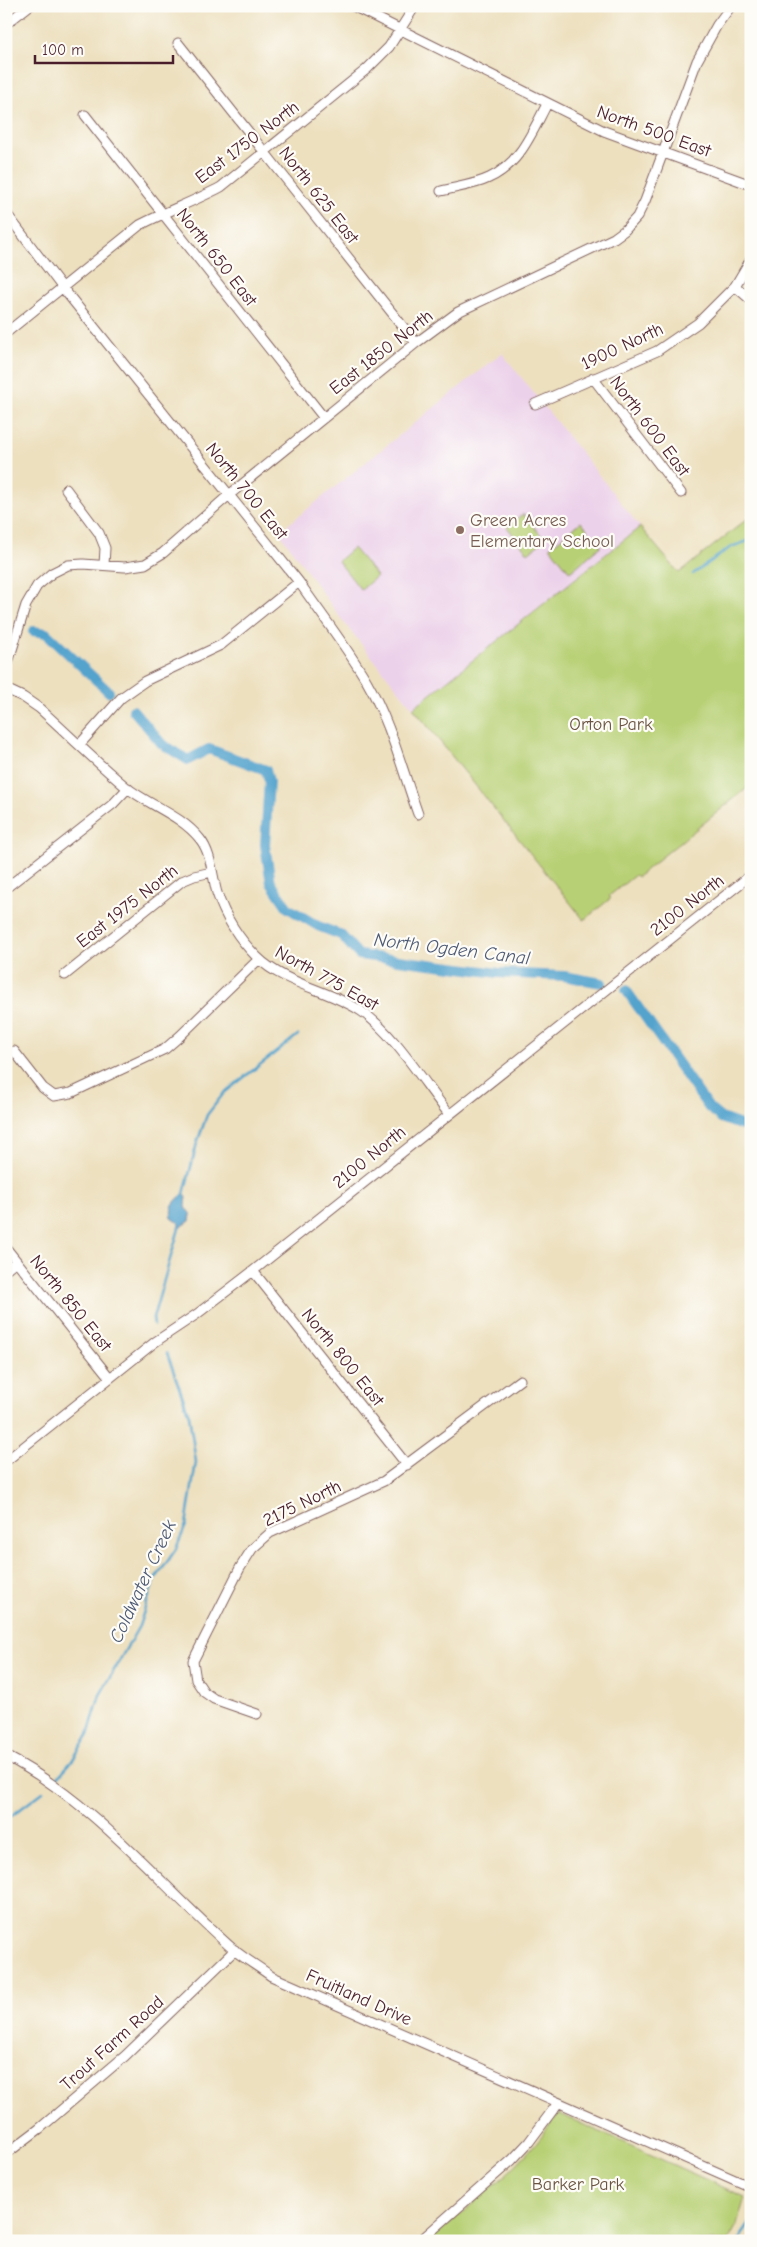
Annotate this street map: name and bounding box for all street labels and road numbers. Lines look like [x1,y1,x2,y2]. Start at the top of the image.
street label: East 1750 North [191,97,303,188]
street label: North 500 East [594,101,714,162]
street label: North 625 East [274,143,363,249]
street label: North 650 East [172,204,262,311]
street label: East 1850 North [326,306,437,399]
street label: 1900 North [578,318,666,375]
street label: North 600 East [605,372,695,481]
street label: North 700 East [201,439,293,545]
street label: East 1975 North [72,860,182,953]
street label: 2100 North [646,870,728,941]
street label: North 775 East [271,941,383,1016]
street label: 2100 North [329,1122,410,1193]
street label: North 850 East [25,1251,116,1356]
street label: North 800 East [297,1304,389,1411]
street label: 2175 North [260,1476,345,1531]
street label: Fruitland Drive [303,1965,415,2030]
street label: Trout Farm Road [56,1992,168,2095]

